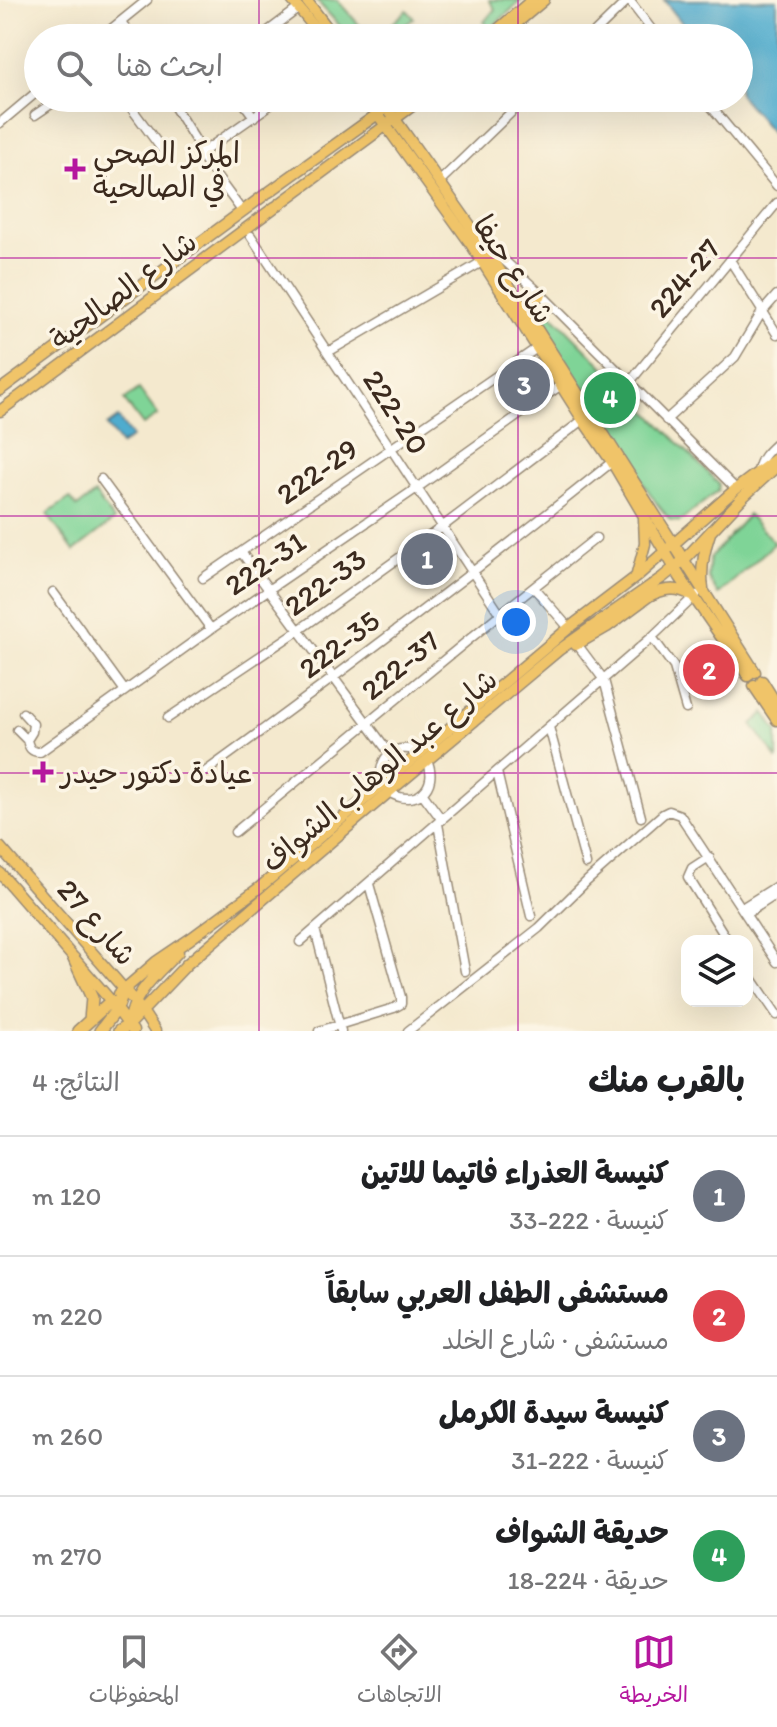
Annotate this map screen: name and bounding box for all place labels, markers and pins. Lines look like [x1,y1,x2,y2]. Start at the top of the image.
place label: المركز الصحي في الصالحية [93,134,240,208]
marker: المركز الصحي في الصالحية [64,158,86,180]
pin: 3 [498,355,550,415]
pin: 4 [584,368,636,428]
pin: 1 [401,529,453,589]
pin: 2 [683,640,735,700]
place label: عيادة دكتور حيدر [58,754,252,791]
marker: عيادة دكتور حيدر [32,761,54,783]

